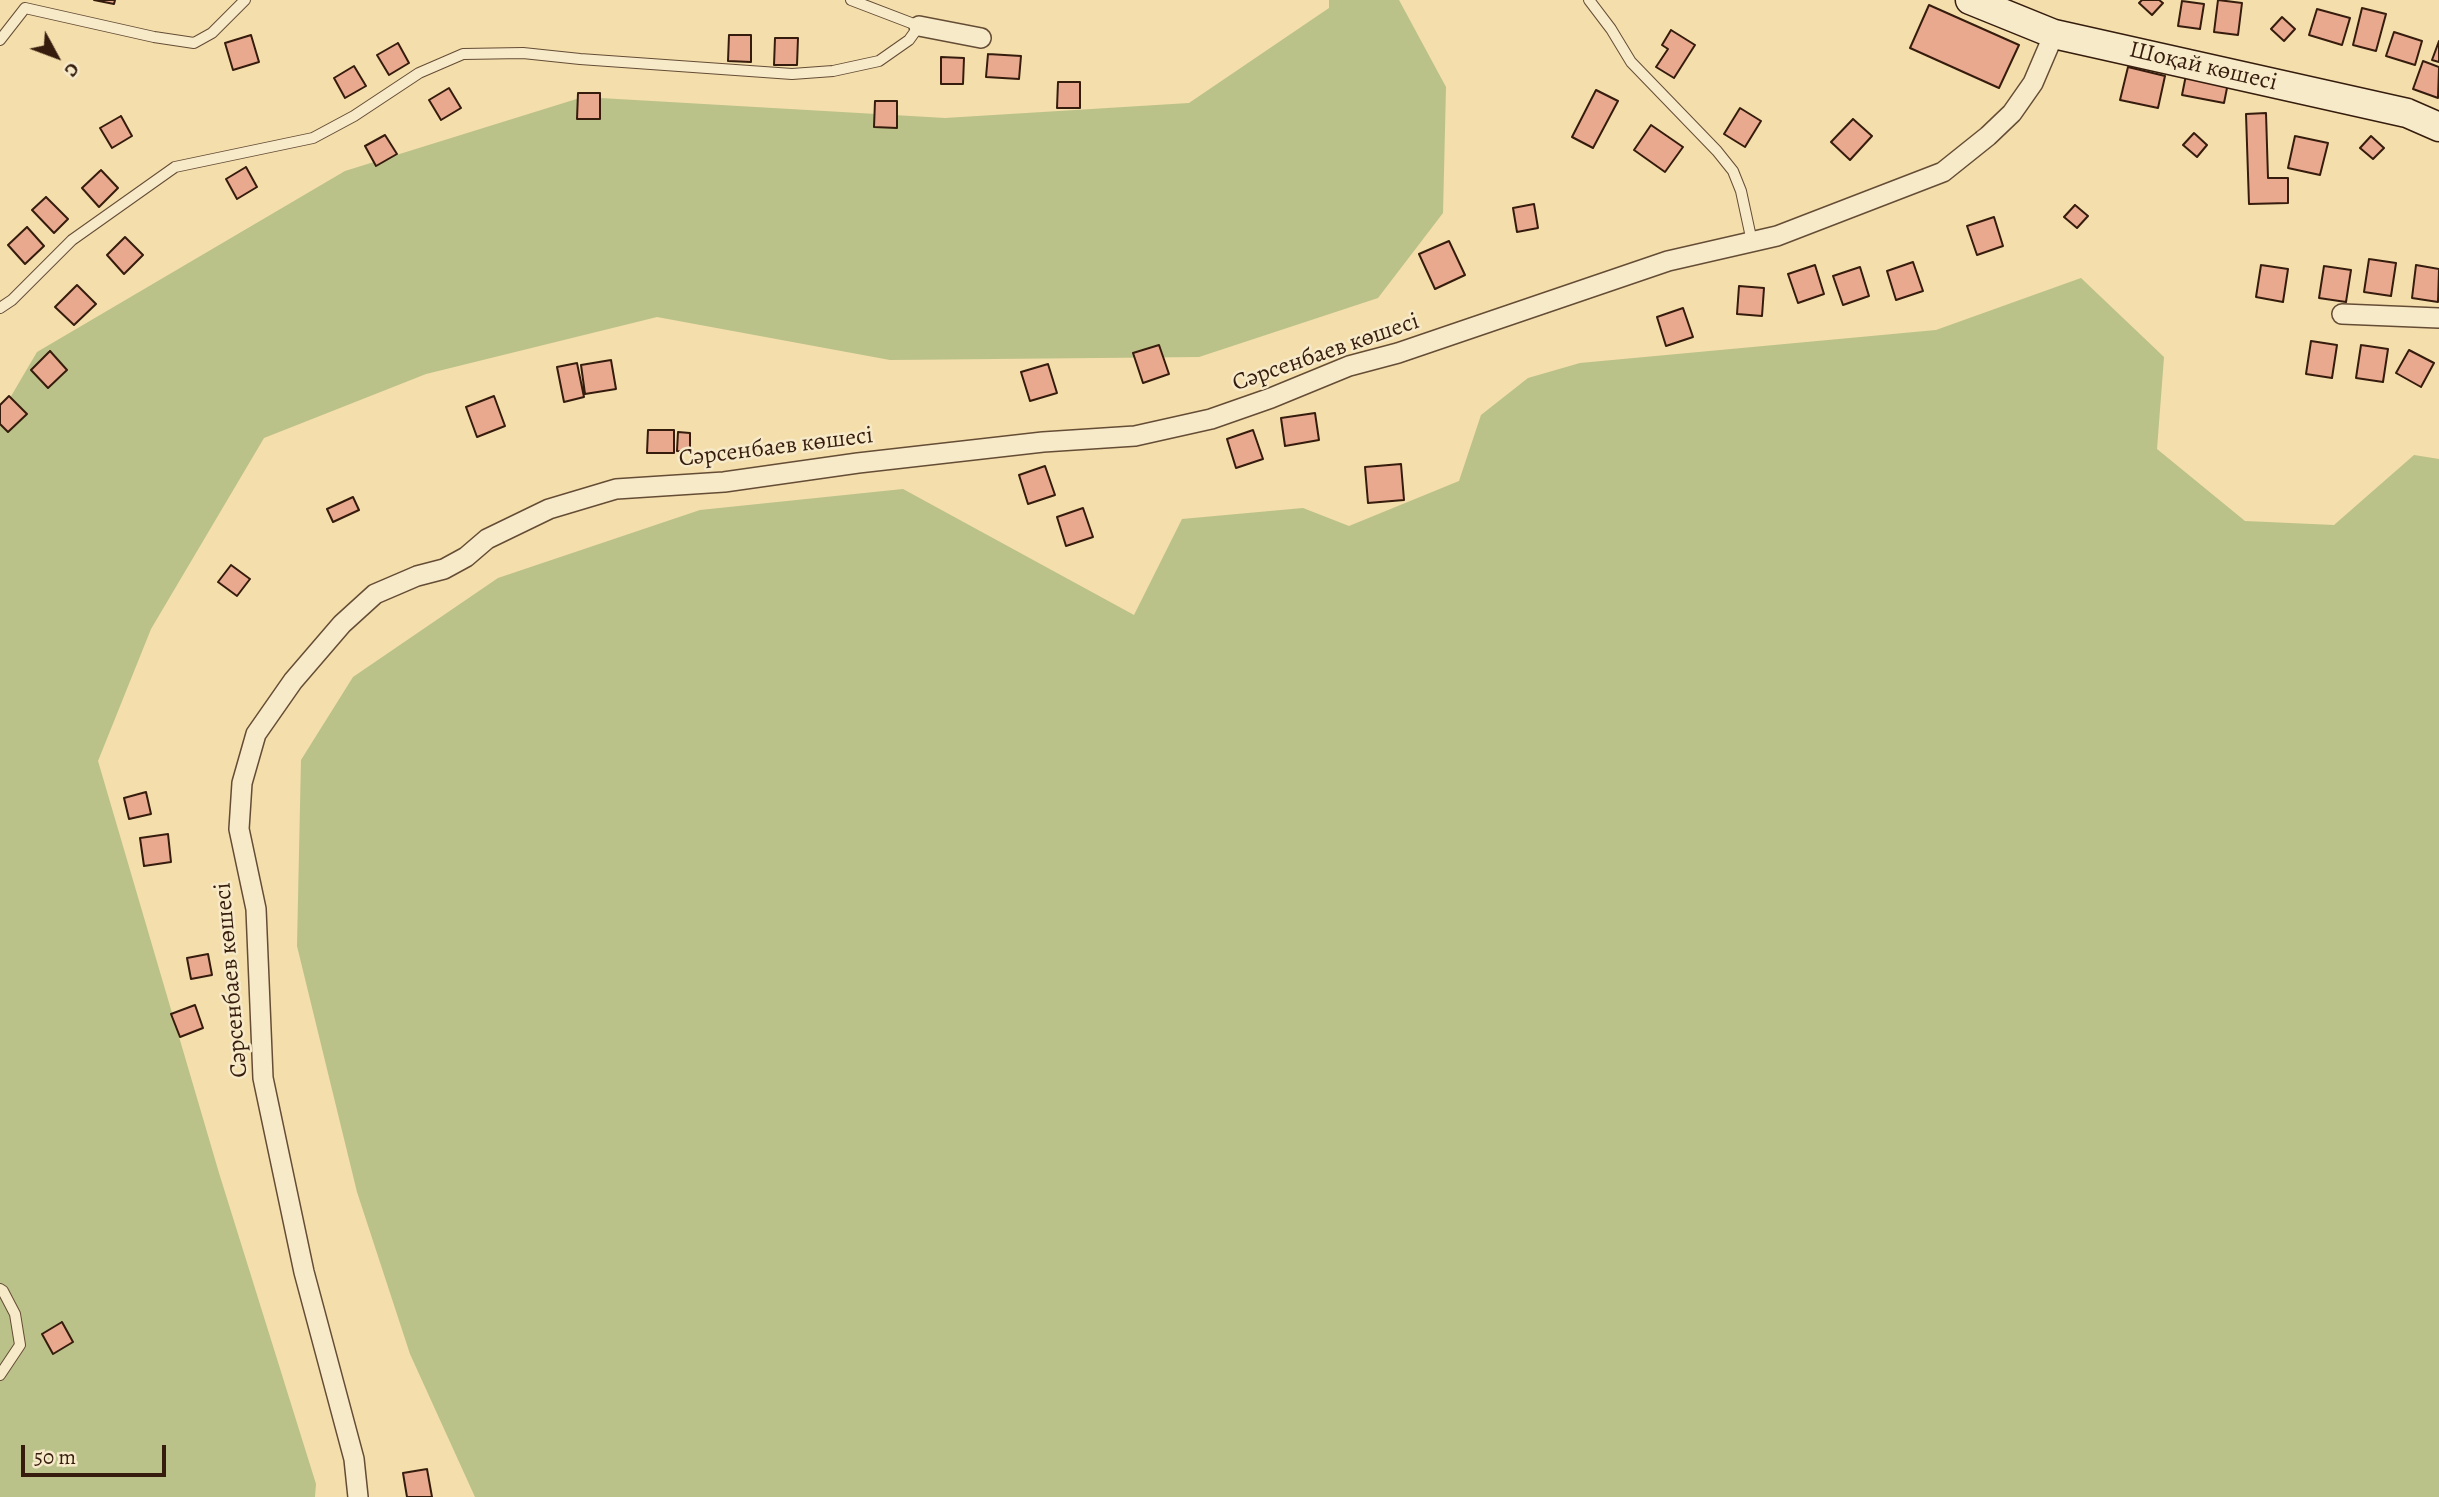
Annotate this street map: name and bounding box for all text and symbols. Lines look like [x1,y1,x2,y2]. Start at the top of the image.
north arrow [21,21,91,91]
street label: Шоқай көшесі [2126,36,2280,98]
text: С [58,57,86,83]
street label: Сәрсенбаев көшесі [1229,308,1423,398]
street label: Сәрсенбаев көшесі [677,422,875,474]
street label: Сәрсенбаев көшесі [209,881,255,1079]
scale bar [24,1430,170,1474]
text: 50 m [34,1443,76,1471]

